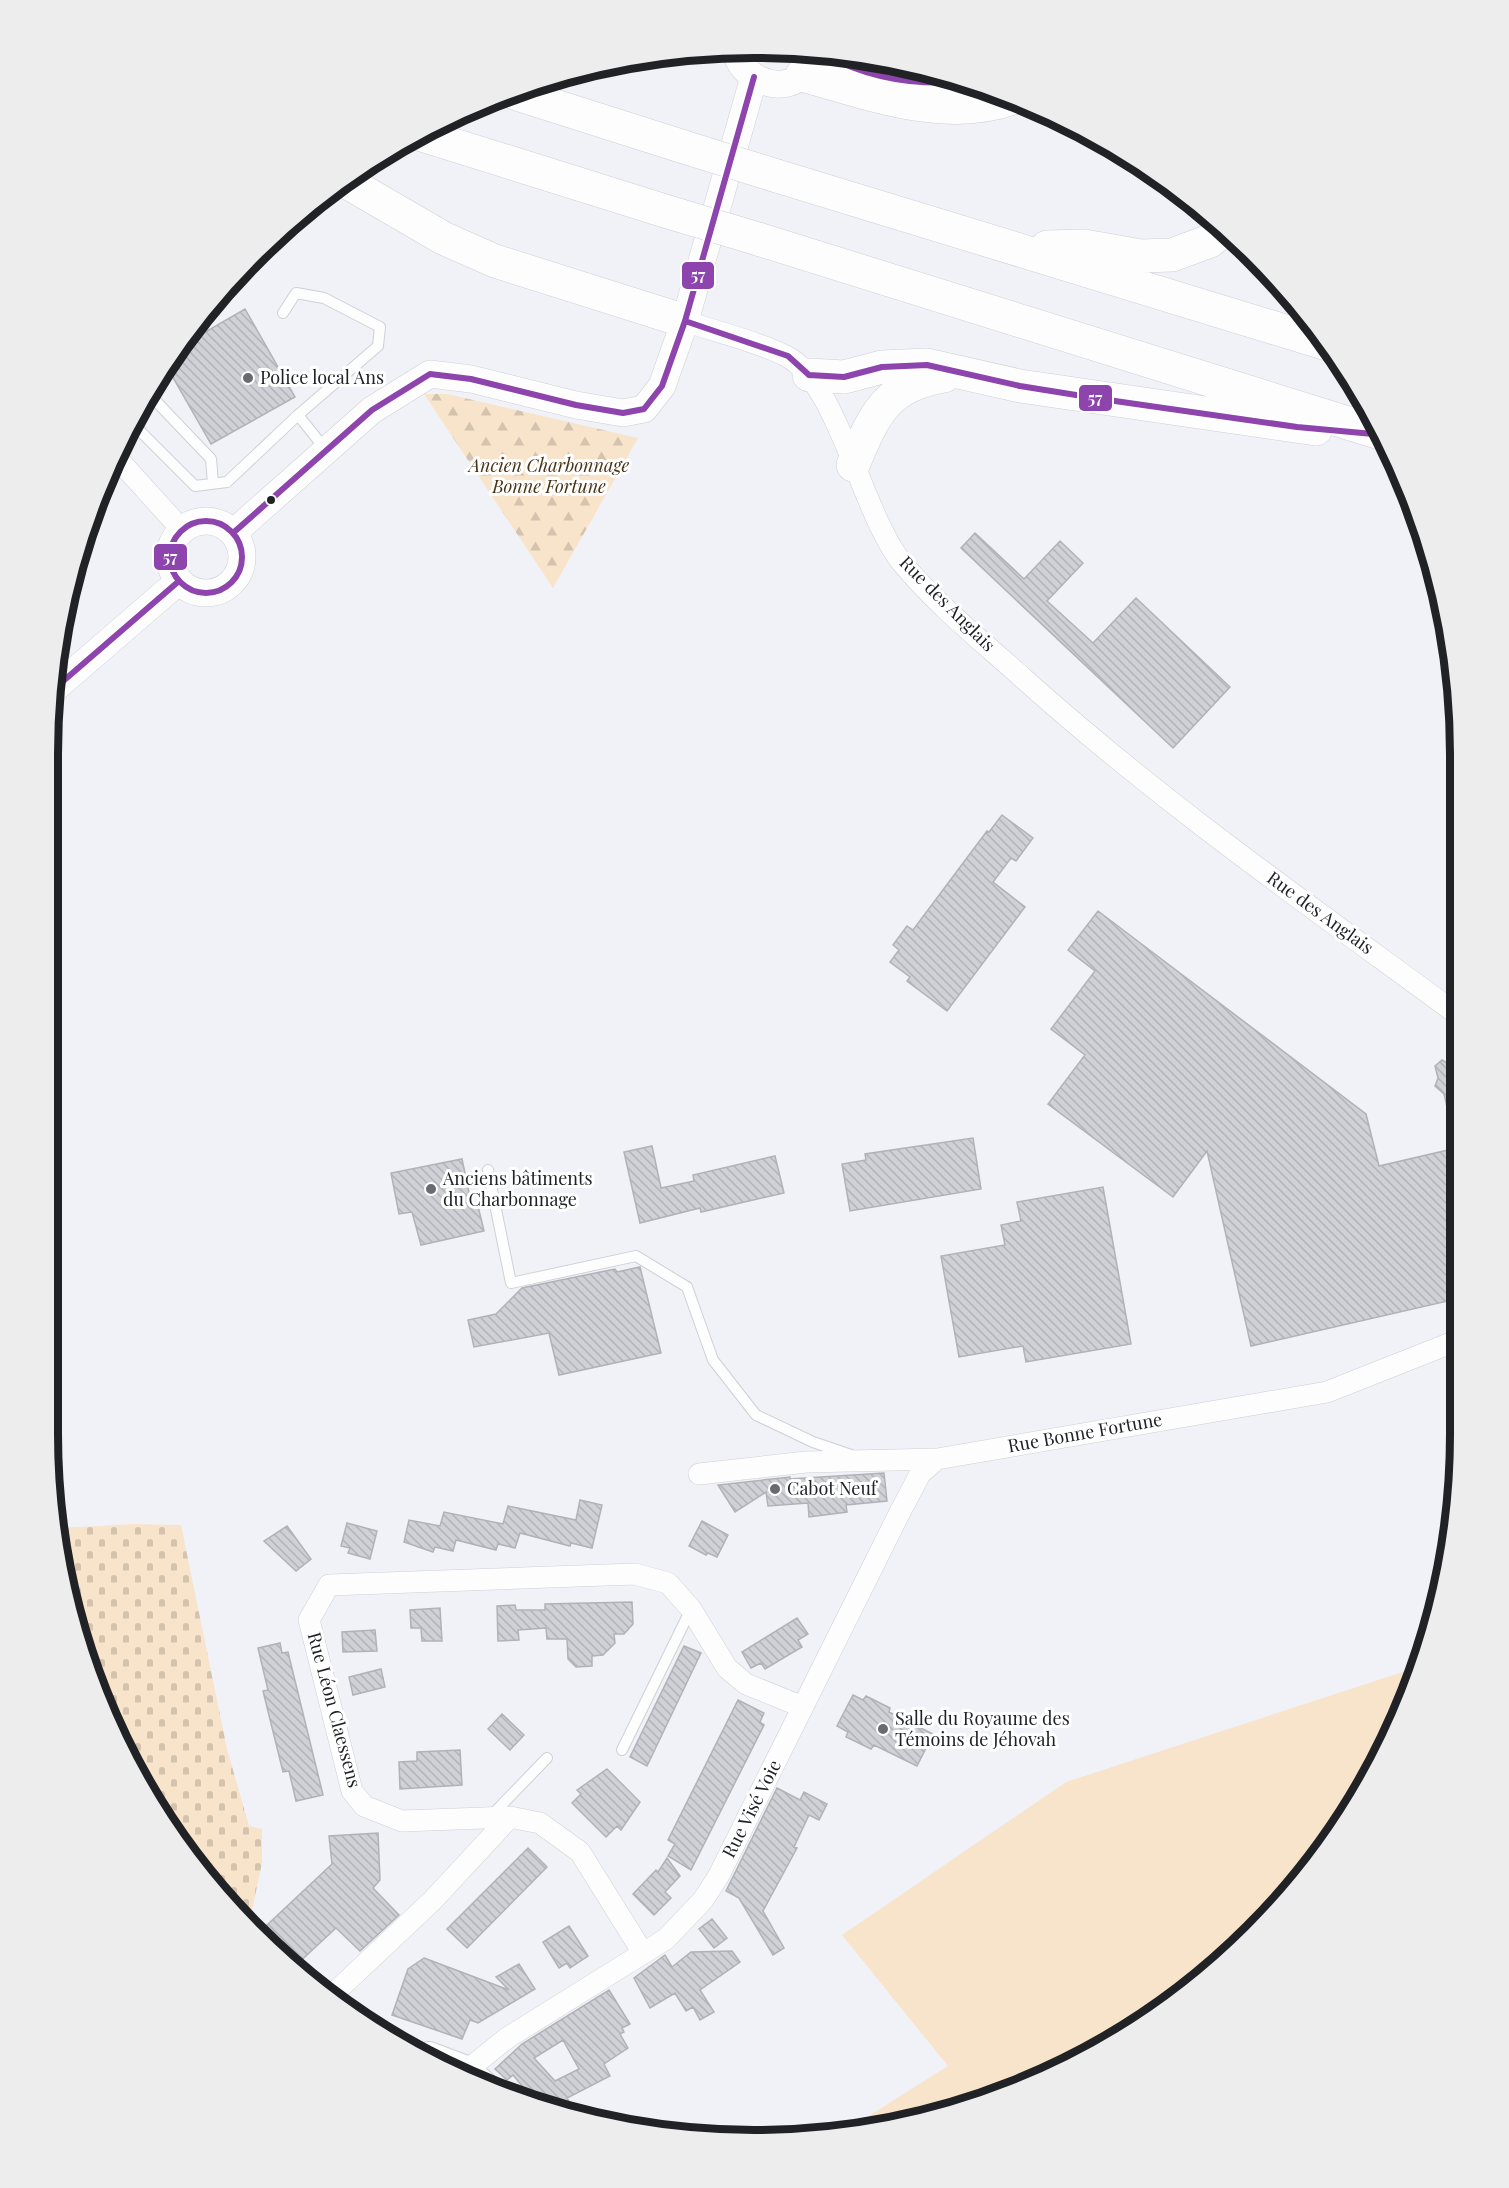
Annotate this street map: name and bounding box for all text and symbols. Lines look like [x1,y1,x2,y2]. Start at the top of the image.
line badge: 57 [681,261,715,290]
text: 57 [691,264,706,285]
place label: Police local Ans [260,365,384,389]
marker: Police local Ans [241,371,255,385]
line badge: 57 [1078,384,1113,412]
text: 57 [1088,387,1103,408]
park label: Ancien Charbonnage Bonne Fortune [467,453,629,498]
unlabelled marker [265,494,277,506]
line badge: 57 [153,543,188,571]
text: 57 [163,546,178,567]
street label: Rue des Anglais [895,550,1001,656]
street label: Rue des Anglais [1263,865,1379,959]
place label: Anciens bâtiments du Charbonnage [442,1166,593,1211]
marker: Anciens bâtiments du Charbonnage [424,1182,438,1196]
street label: Rue Bonne Fortune [1006,1407,1164,1457]
place label: Cabot Neuf [787,1476,879,1500]
marker: Cabot Neuf [768,1482,782,1496]
street label: Rue Léon Claessens [303,1629,367,1790]
place label: Salle du Royaume des Témoins de Jéhovah [895,1706,1070,1751]
marker: Salle du Royaume des Témoins de Jéhovah [876,1722,890,1736]
street label: Rue Visé Voie [716,1756,786,1862]

